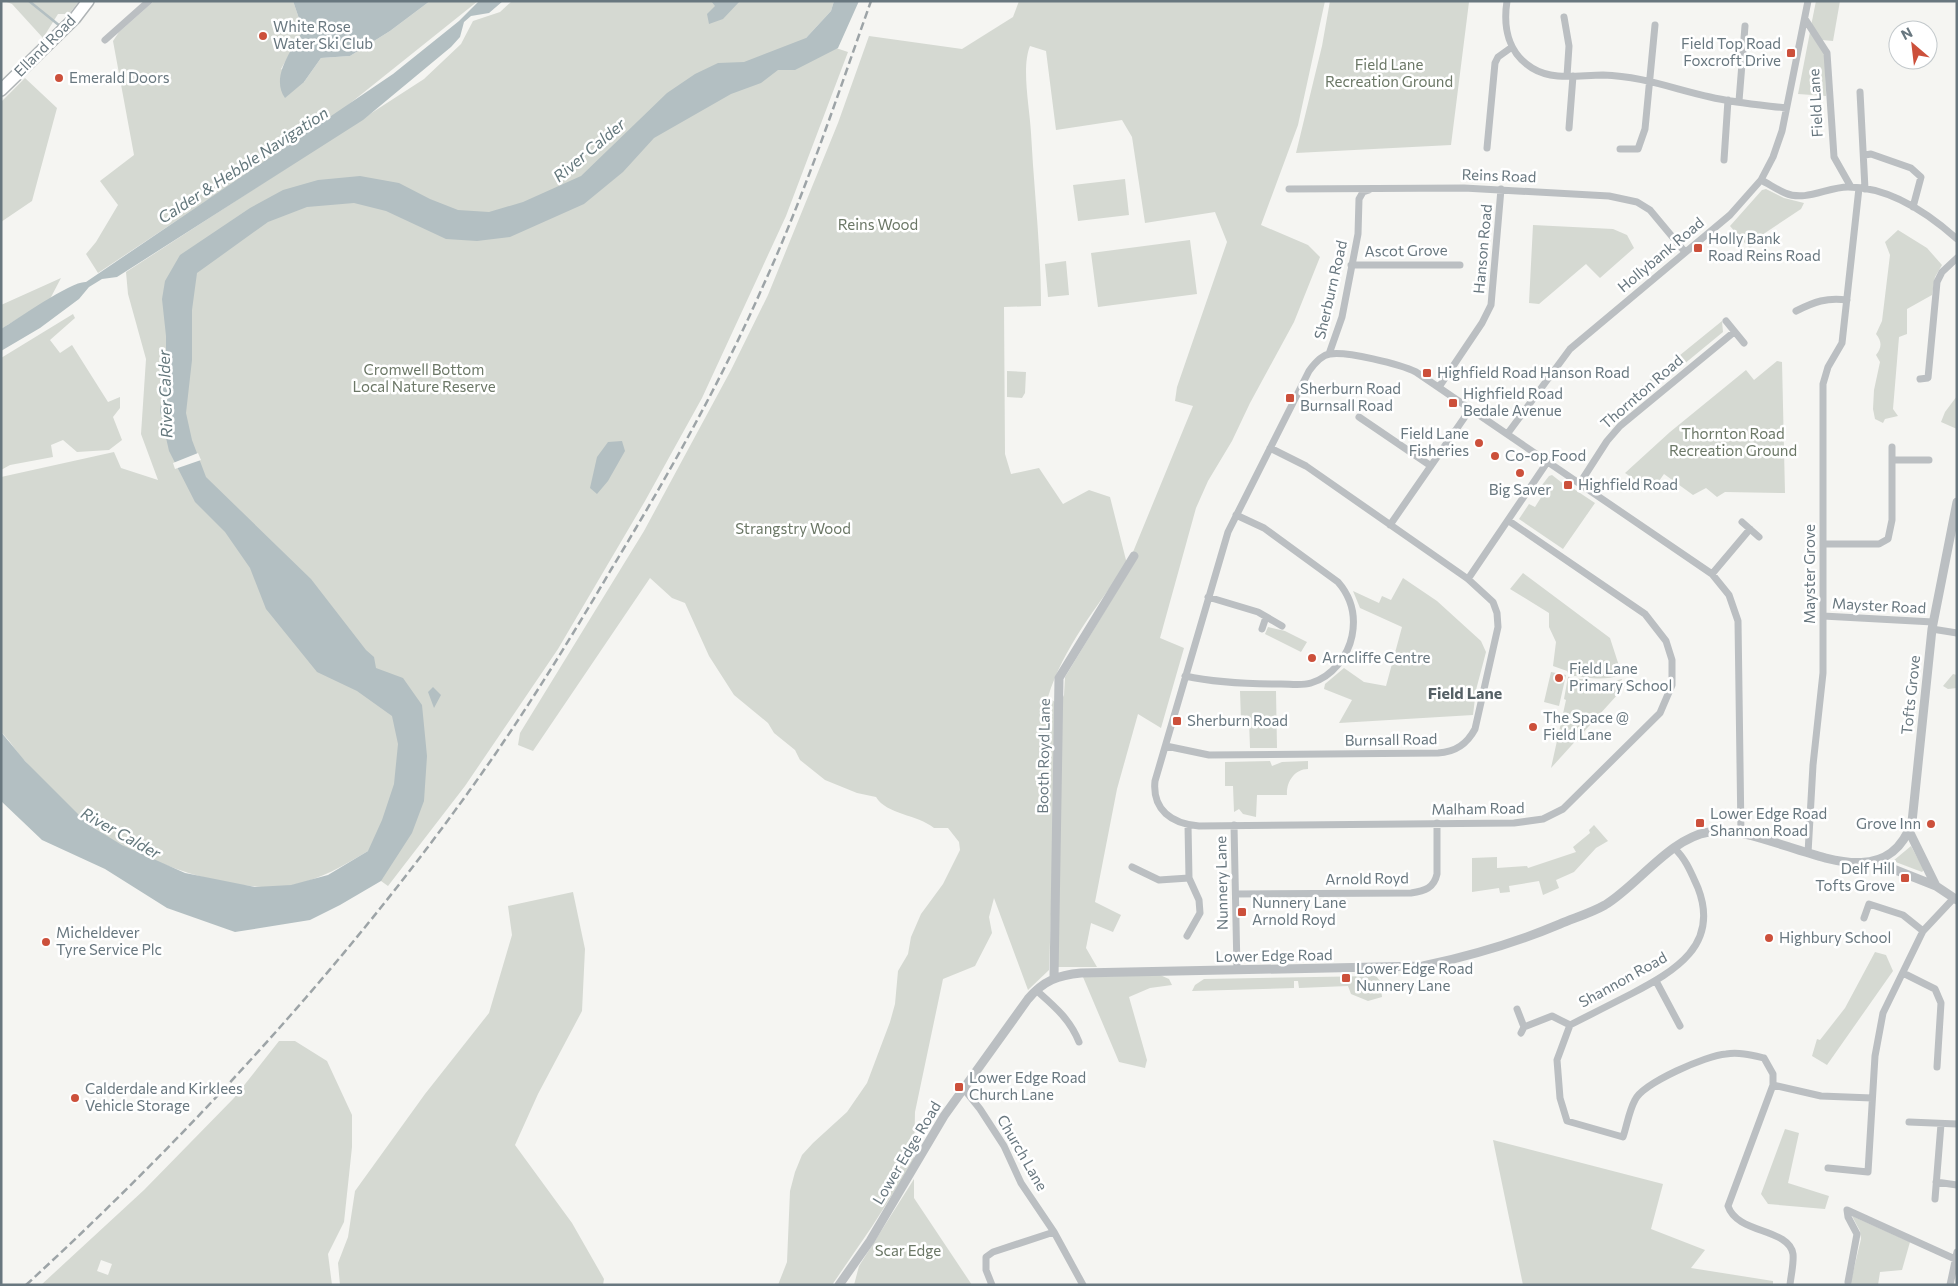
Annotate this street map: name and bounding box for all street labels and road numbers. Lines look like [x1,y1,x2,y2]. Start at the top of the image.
street label: Elland Road [10,11,79,80]
street label: Field Lane [1804,68,1826,138]
street label: Reins Road [1461,165,1537,185]
street label: Hanson Road [1469,203,1495,295]
street label: Hollybank Road [1614,213,1707,295]
street label: Sherburn Road [1310,239,1350,341]
street label: Ascot Grove [1364,240,1448,260]
street label: Thornton Road [1596,351,1686,432]
street label: Mayster Grove [1800,524,1818,624]
street label: Mayster Road [1832,594,1927,616]
street label: Tofts Grove [1897,654,1923,736]
street label: Booth Royd Lane [1033,698,1053,814]
street label: Burnsall Road [1344,729,1438,749]
street label: Malham Road [1431,798,1525,818]
street label: Nunnery Lane [1211,836,1231,930]
street label: Arnold Royd [1325,868,1409,888]
street label: Lower Edge Road [1215,945,1333,965]
street label: Shannon Road [1575,948,1670,1011]
street label: Lower Edge Road [868,1098,944,1207]
street label: Church Lane [994,1111,1052,1194]

